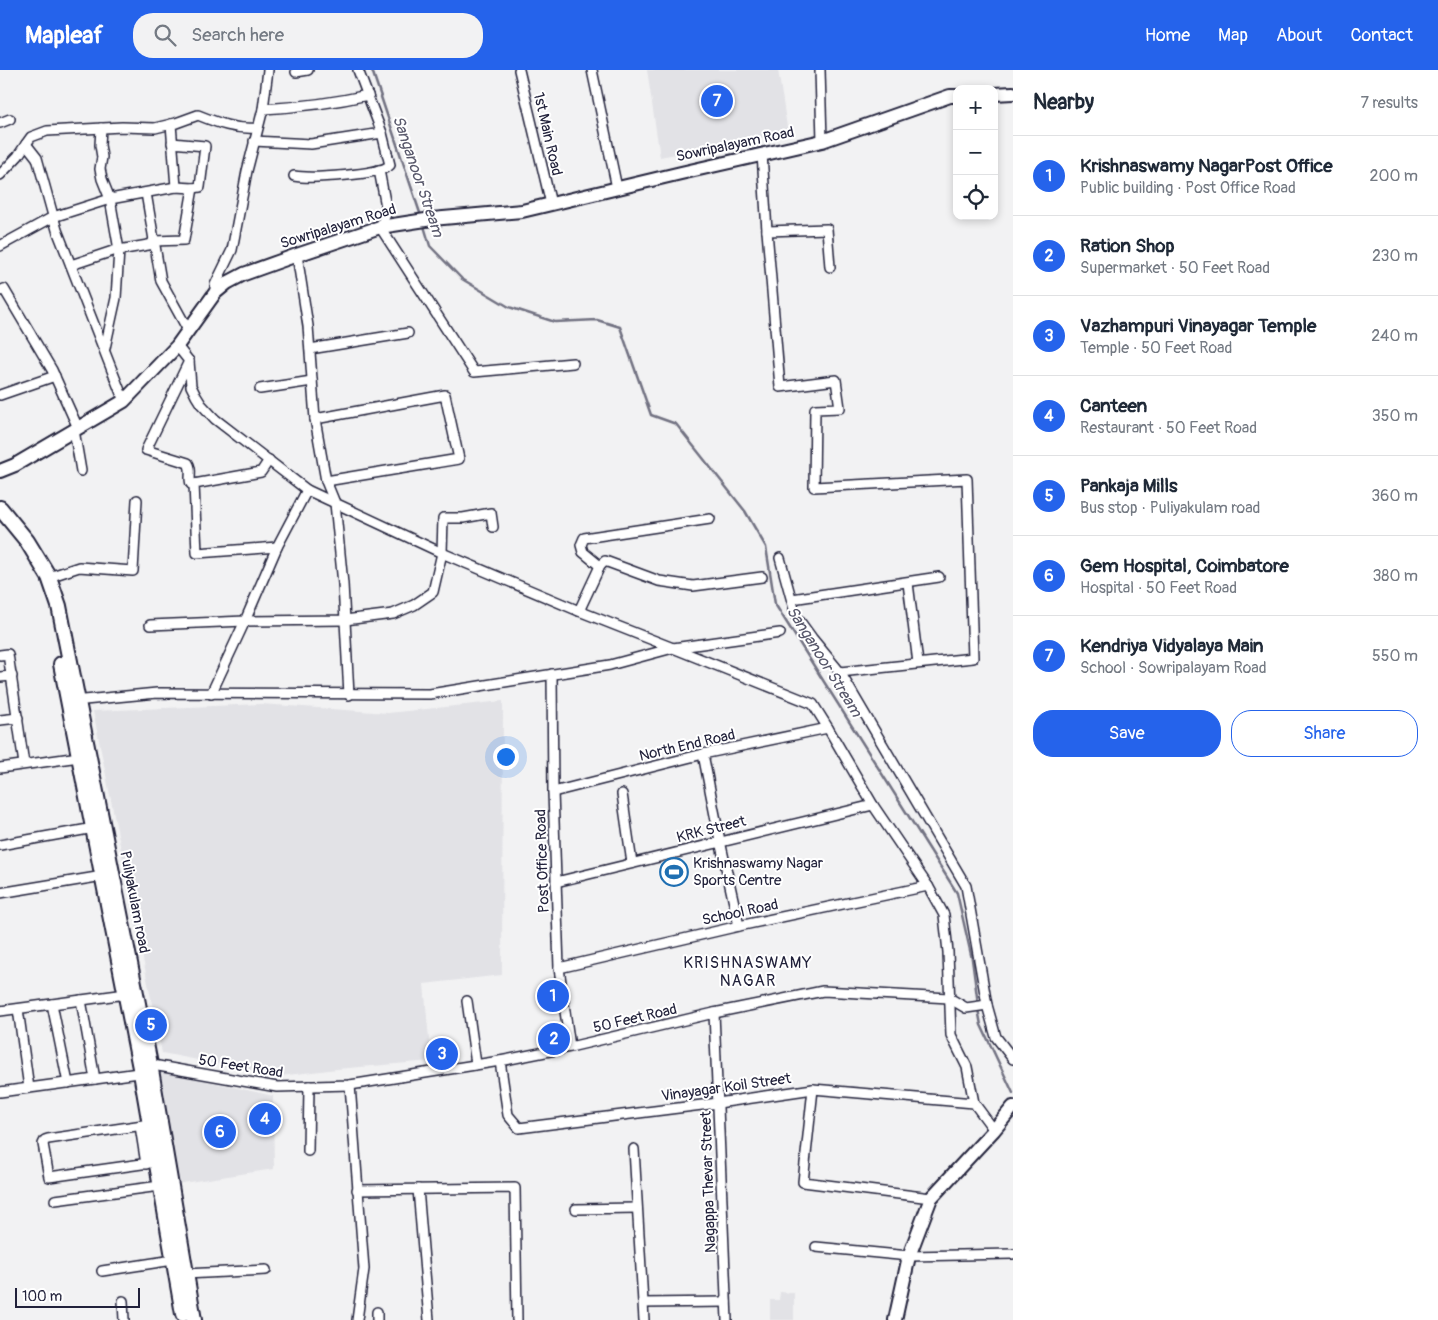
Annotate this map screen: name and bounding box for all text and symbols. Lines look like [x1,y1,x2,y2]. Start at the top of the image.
search box [133,13,483,58]
text: Mapleaf [25,21,103,50]
icon: search [151,21,179,49]
text: Search here [191,23,284,47]
text: Home [1145,24,1190,47]
text: Map [1218,24,1248,47]
text: About [1276,24,1322,47]
text: Contact [1350,24,1413,47]
pin: 7 [701,82,733,120]
map controls [953,85,998,220]
button: + [953,85,998,130]
text: Nearby [1033,89,1094,116]
street label: 1st Main Road [529,91,566,178]
text: 7 results [1360,93,1418,113]
water label: Sanganoor Stream [388,113,448,240]
street label: Sowripalayam Road [674,123,796,166]
button: − [953,130,998,175]
text: Krishnaswamy NagarPost Office [1080,154,1333,178]
text: 1 [1046,166,1052,186]
text: 200 m [1370,166,1418,186]
button: locate [953,175,998,220]
text: Public building · Post Office Road [1080,178,1296,198]
street label: Sowripalayam Road [278,200,399,253]
text: Ration Shop [1080,234,1175,258]
text: 2 [1045,246,1053,266]
text: 230 m [1372,246,1418,266]
text: Supermarket · 50 Feet Road [1080,258,1270,278]
text: Vazhampuri Vinayagar Temple [1080,314,1316,338]
text: 3 [1045,326,1053,346]
text: 240 m [1371,326,1418,346]
text: Temple · 50 Feet Road [1080,338,1232,358]
text: Canteen [1080,394,1147,418]
text: 4 [1044,406,1054,426]
text: 350 m [1372,406,1418,426]
text: Restaurant · 50 Feet Road [1080,418,1257,438]
text: Pankaja Mills [1080,474,1177,498]
text: 5 [1045,486,1053,506]
text: 360 m [1371,486,1418,506]
text: Bus stop · Puliyakulam road [1080,498,1260,518]
text: Gem Hospital, Coimbatore [1080,554,1289,578]
text: 6 [1044,566,1054,586]
text: 380 m [1372,566,1418,586]
text: Hospital · 50 Feet Road [1080,578,1237,598]
water label: Sanganoor Stream [782,602,867,721]
text: Kendriya Vidyalaya Main [1080,634,1264,658]
text: 7 [1045,646,1053,666]
text: 550 m [1372,646,1418,666]
text: School · Sowripalayam Road [1080,658,1267,678]
button: Save [1033,710,1221,757]
button: Share [1231,710,1418,757]
street label: North End Road [637,725,737,766]
your location [493,744,519,770]
street label: Post Office Road [531,809,554,913]
street label: KRK Street [675,811,749,847]
street label: Puliyakulam road [115,849,154,955]
place label: Krishnaswamy Nagar Sports Centre [693,854,824,890]
sports icon: Krishnaswamy Nagar Sports Centre [659,857,689,887]
street label: School Road [700,895,780,930]
district label: KRISHNASWAMY NAGAR [683,953,813,991]
pin: 1 [537,977,569,1015]
street label: 50 Feet Road [591,1000,679,1037]
pin: 5 [135,1006,167,1044]
pin: 2 [538,1020,570,1058]
pin: 3 [426,1035,458,1073]
street label: 50 Feet Road [197,1050,285,1083]
street label: Vinayagar Koil Street [660,1069,793,1106]
pin: 4 [249,1100,281,1138]
street label: Nagappa Thevar Street [696,1110,720,1253]
pin: 6 [204,1113,236,1151]
scale bar [15,1285,140,1308]
text: 100 m [22,1288,62,1305]

